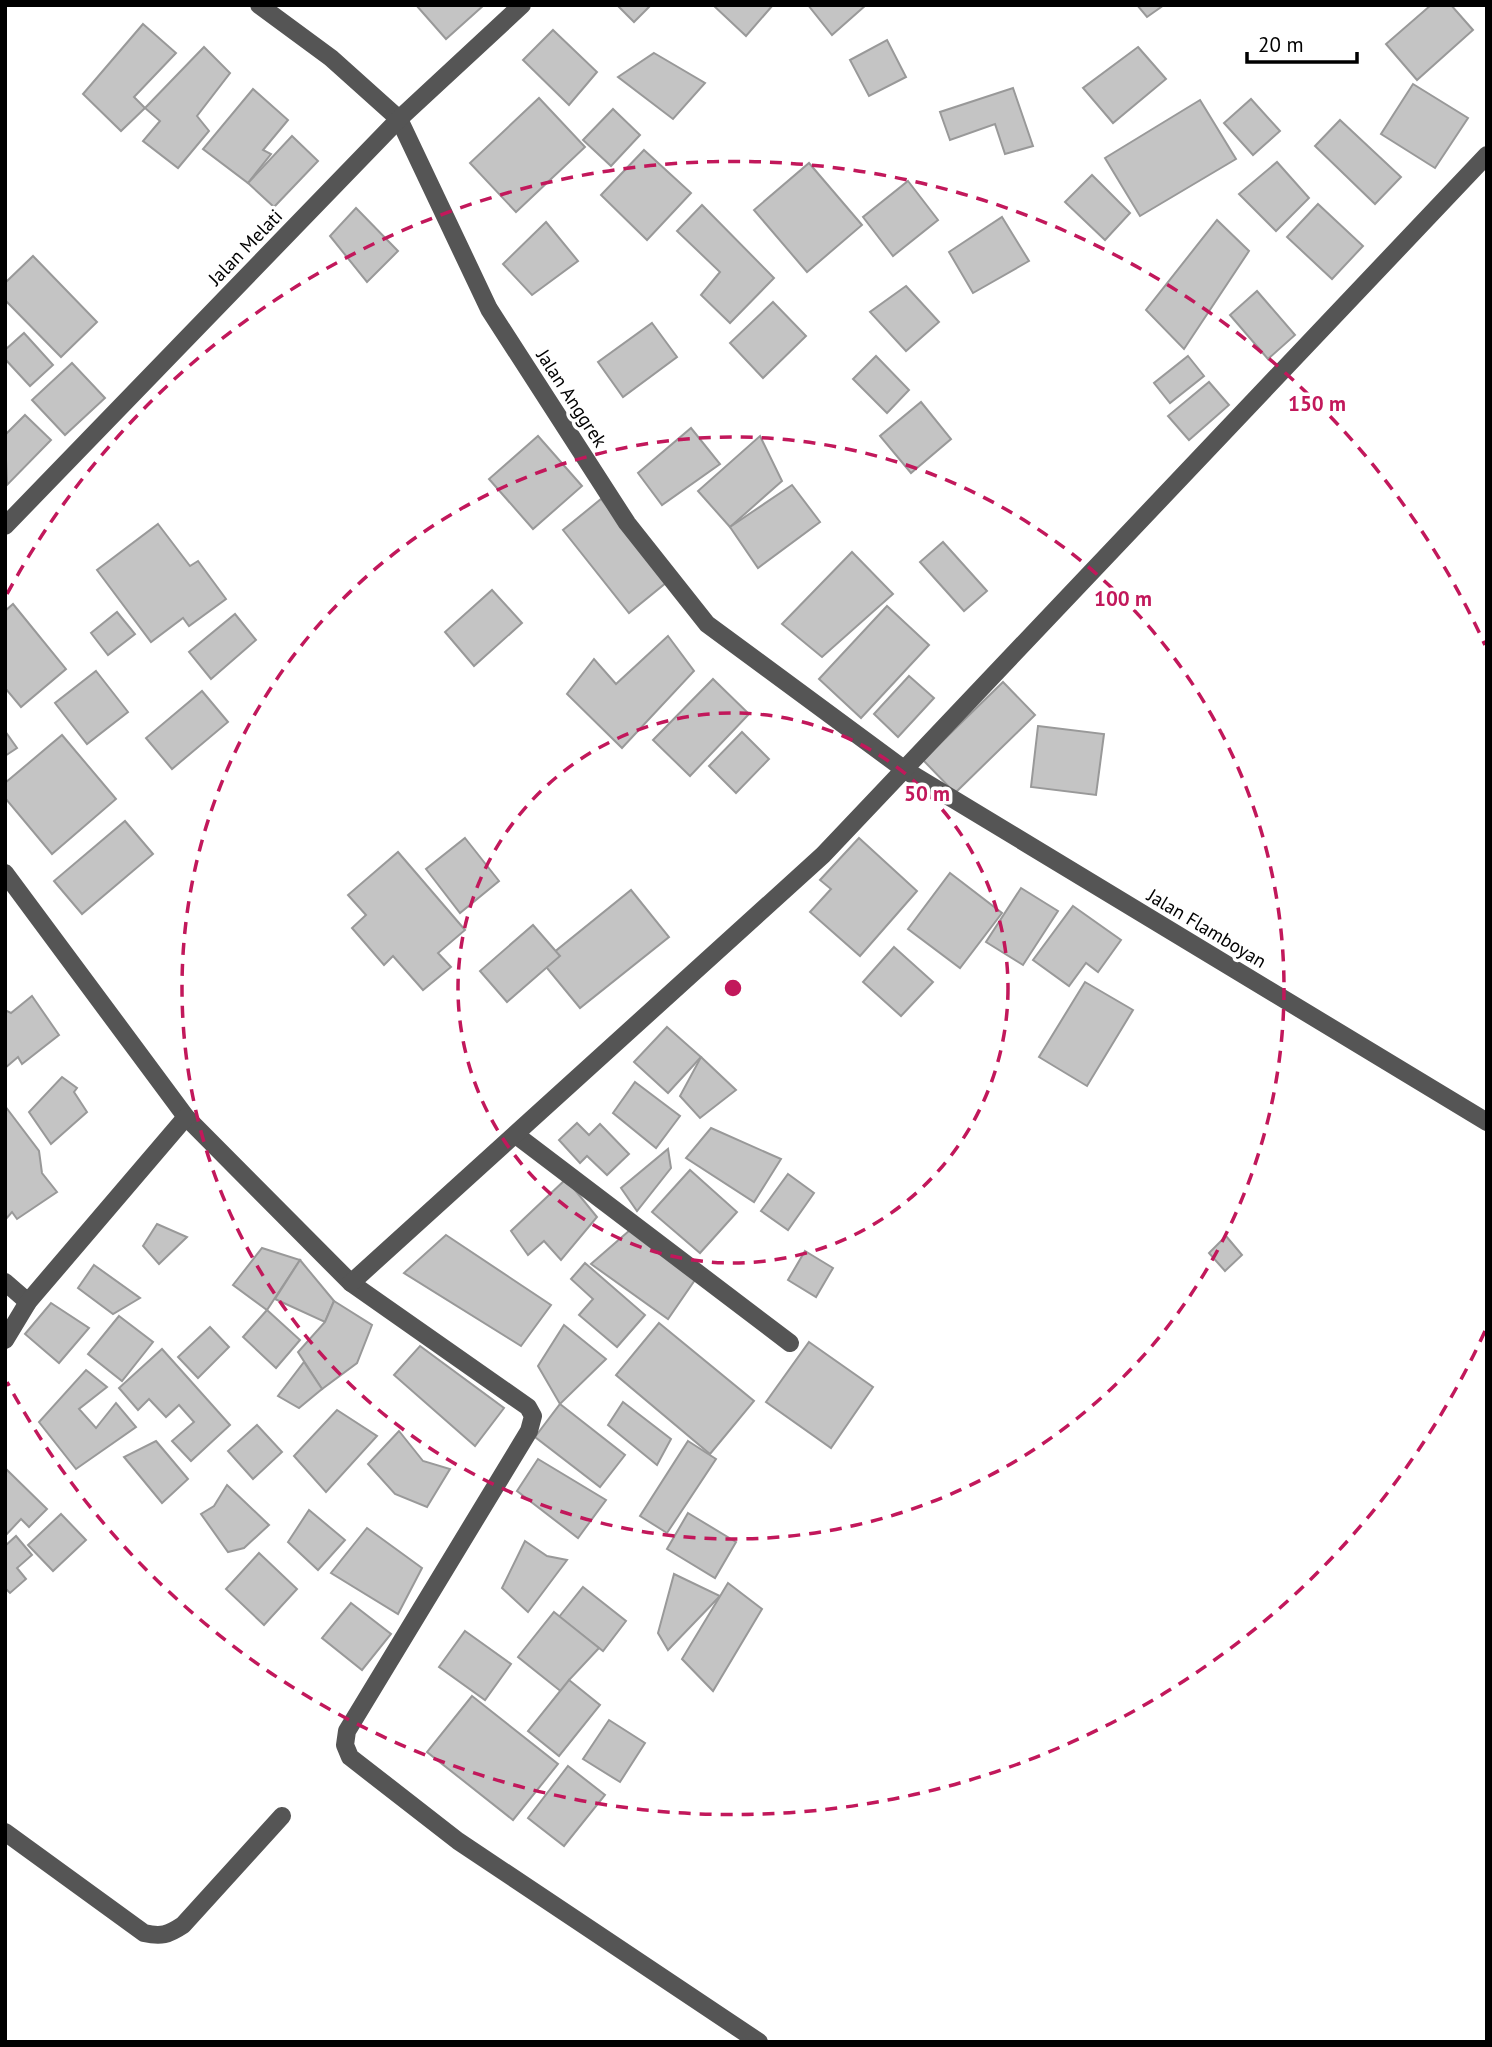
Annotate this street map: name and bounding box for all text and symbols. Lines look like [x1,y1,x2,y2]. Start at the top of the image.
scale bar [1247,21,1357,65]
text: 20 m [1258,31,1304,58]
street label: Jalan Melati [202,204,287,291]
street label: Jalan Anggrek [531,344,613,451]
text: 150 m [1288,390,1346,417]
text: 100 m [1094,585,1152,612]
text: 50 m [904,780,950,807]
street label: Jalan Flamboyan [1142,883,1271,973]
centre of rings [721,976,745,1000]

